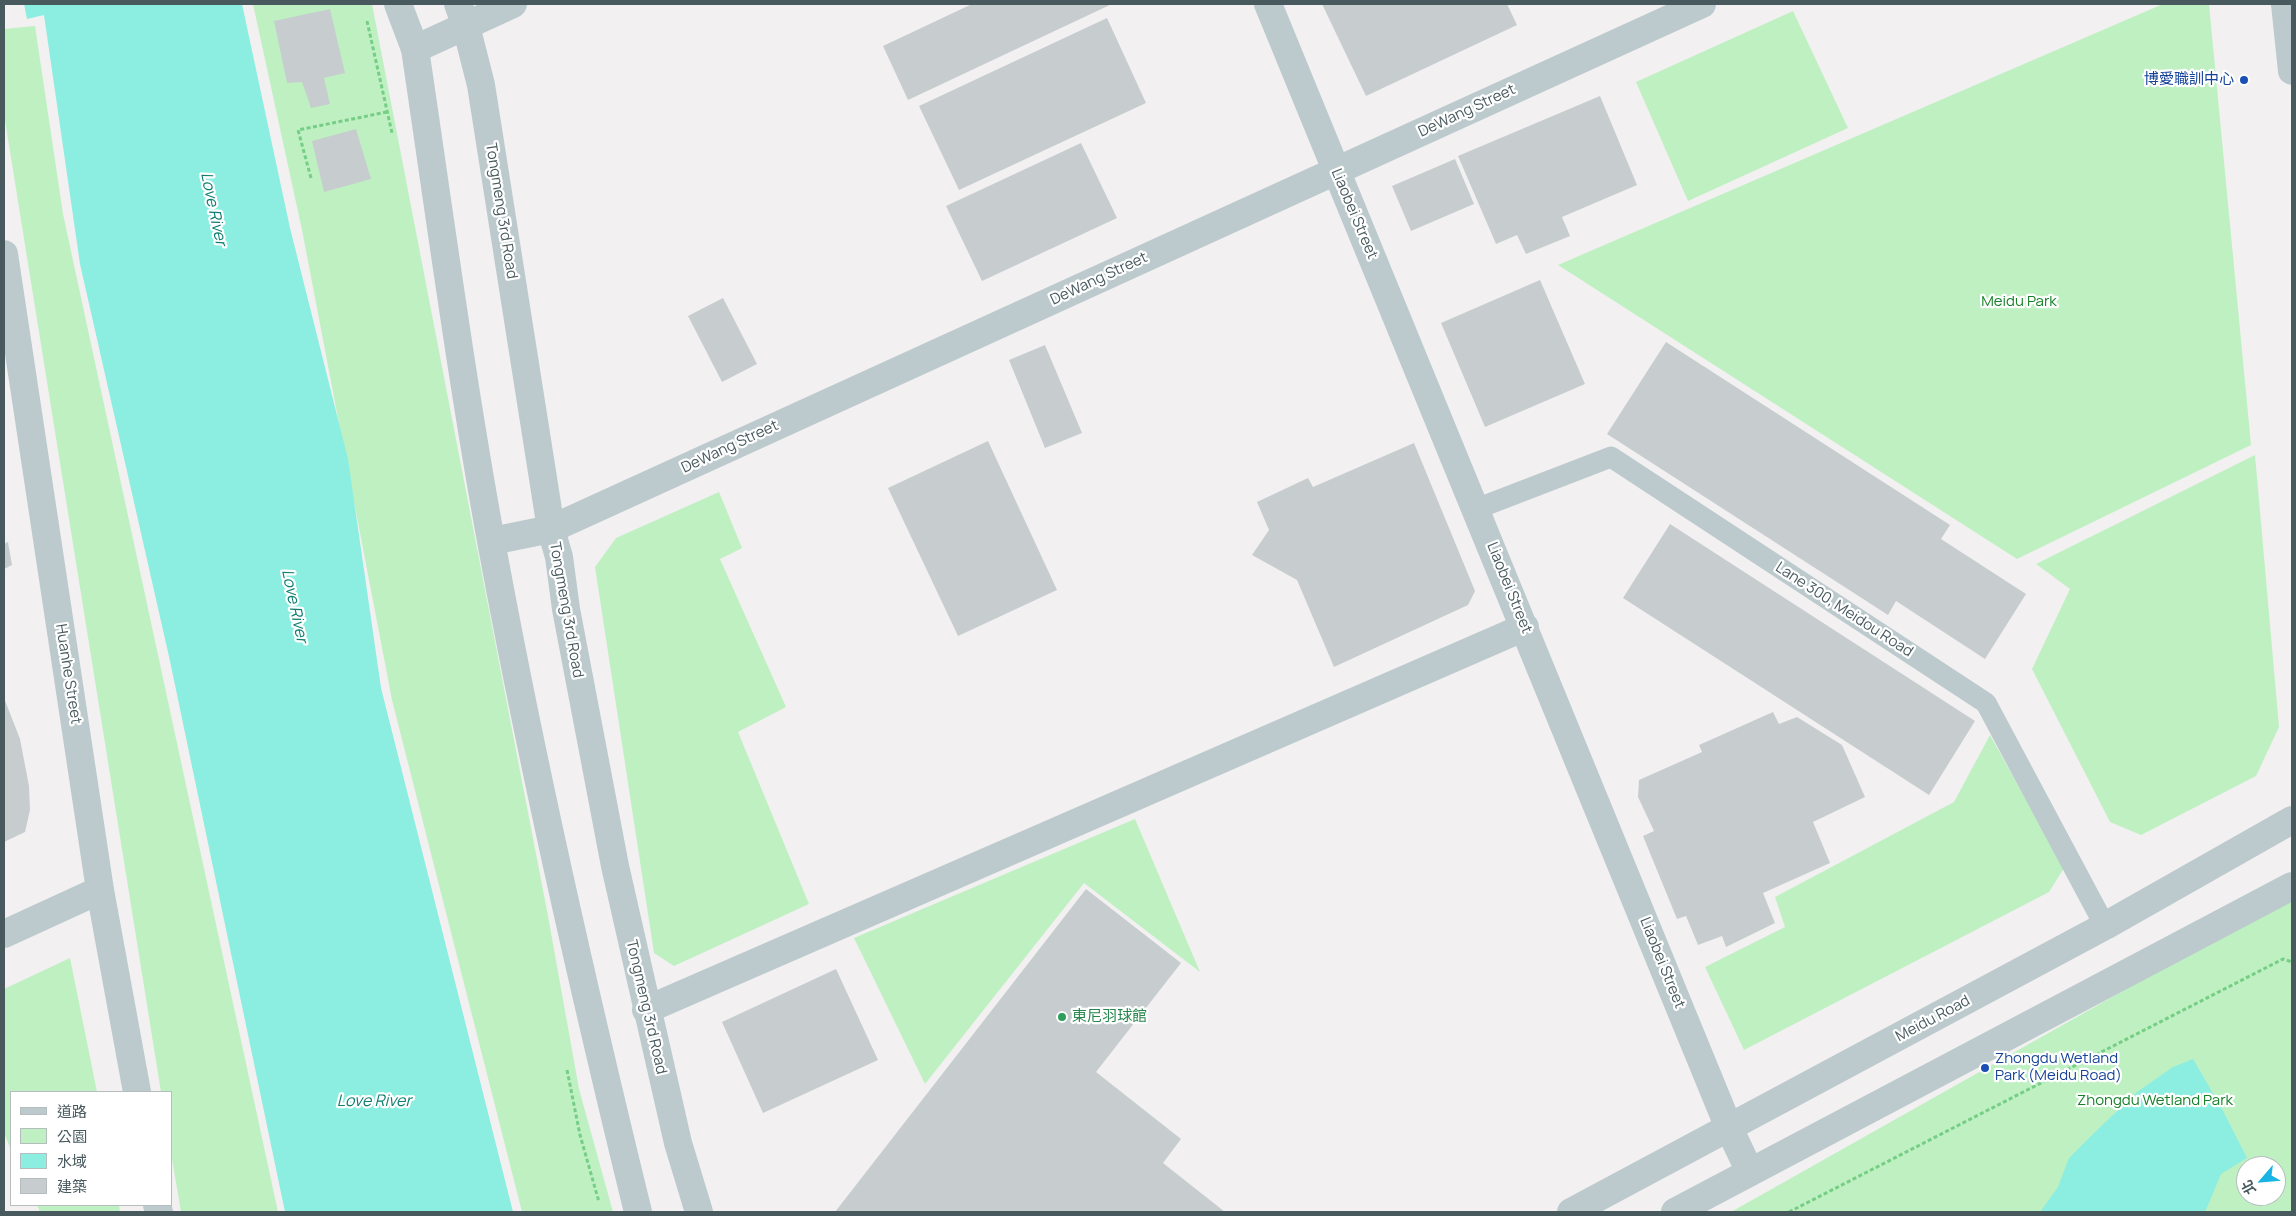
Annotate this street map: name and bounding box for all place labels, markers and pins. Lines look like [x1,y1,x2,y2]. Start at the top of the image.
place label: 博愛職訓中心 [2144,71,2234,89]
marker: 博愛職訓中心 [2238,74,2250,86]
place label: 東尼羽球館 [1072,1008,1147,1026]
marker: 東尼羽球館 [1056,1011,1068,1023]
place label: Zhongdu Wetland Park (Meidu Road) [1995,1050,2122,1085]
marker: Zhongdu Wetland Park (Meidu Road) [1979,1062,1991,1074]

